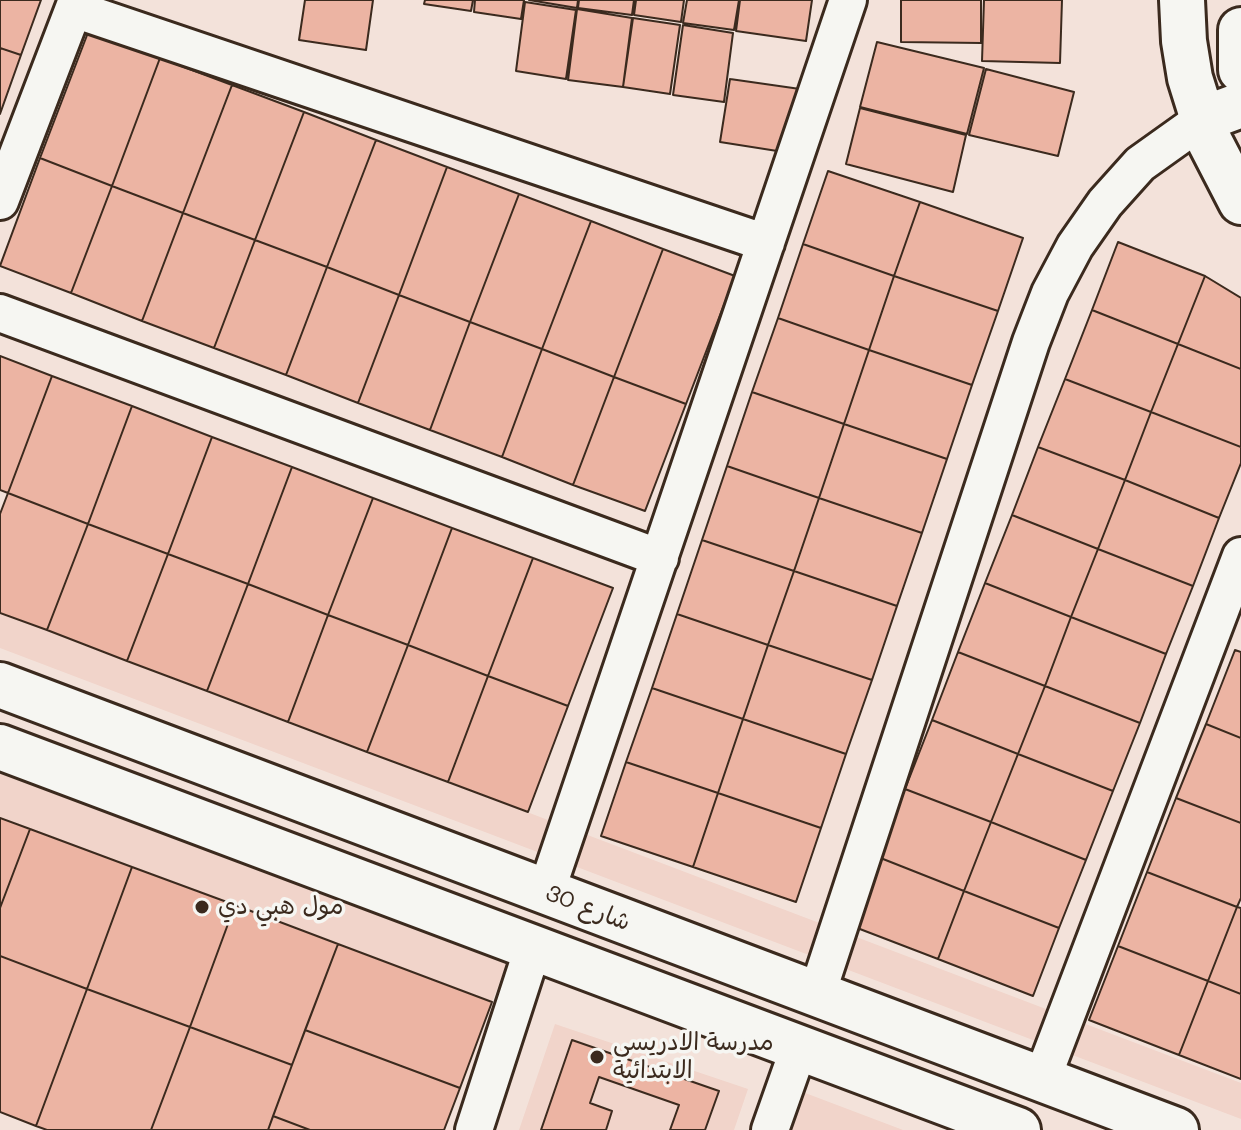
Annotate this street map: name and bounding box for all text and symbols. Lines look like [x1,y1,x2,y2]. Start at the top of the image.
street label: شارع 30 [542,879,634,937]
place label: مول هبي دي [218,893,343,921]
marker: مول هبي دي [193,898,211,916]
place label: مدرسة الادريسي الابتدائية [613,1029,774,1085]
marker: مدرسة الادريسي الابتدائية [588,1048,606,1066]

